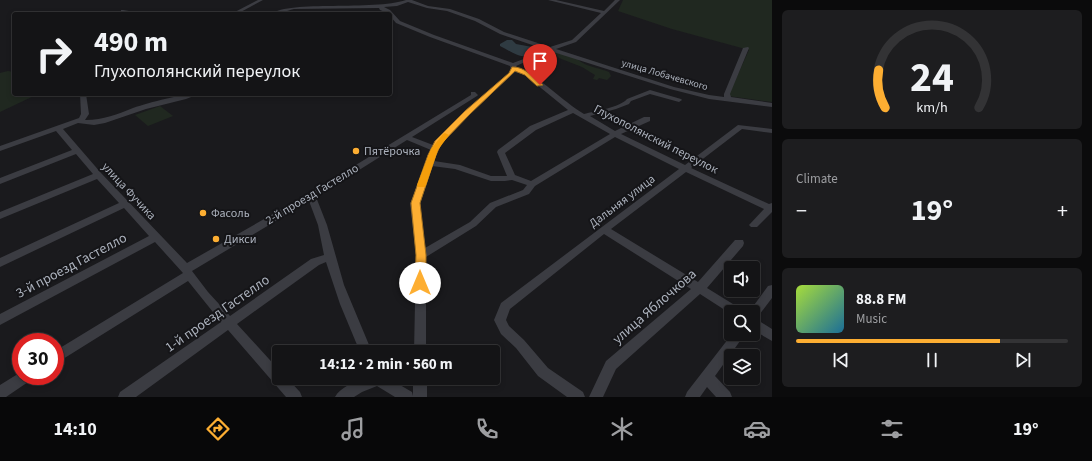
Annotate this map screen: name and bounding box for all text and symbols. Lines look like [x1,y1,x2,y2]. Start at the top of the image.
text: 490 m [94,22,168,62]
icon: right [28,28,80,80]
pin [523,44,557,85]
text: 24 [910,47,954,107]
icon: arrive [529,50,551,72]
street label: улица Лобачевского [620,56,710,94]
text: Глухополянский переулок [94,59,300,84]
text: km/h [916,96,948,117]
street label: Глухополянский переулок [591,101,721,178]
place label: Пятёрочка [364,143,420,160]
marker: Пятёрочка [351,146,361,156]
street label: улица Фучика [98,159,160,224]
street label: 2-й проезд Гастелло [263,160,362,229]
text: Climate [796,170,838,188]
street label: Дальняя улица [586,171,659,232]
text: 19° [911,189,953,232]
text: − [796,195,807,227]
text: + [1057,195,1068,227]
place label: Фасоль [211,205,250,222]
marker: Фасоль [198,208,208,218]
street label: 3-й проезд Гастелло [12,228,131,304]
place label: Дикси [224,231,257,248]
marker: Дикси [211,234,221,244]
map controls [724,261,760,385]
button: sound [724,261,760,297]
position arrow [399,262,441,304]
street label: улица Яблочкова [608,265,701,349]
street label: 1-й проезд Гастелло [161,270,274,357]
text: 88.8 FM [856,289,907,310]
button: search [724,305,760,341]
text: Music [856,310,887,328]
speed limit sign: 30 [12,333,64,385]
button: layers [724,349,760,385]
icon: previous [830,349,852,371]
icon: pause [921,349,943,371]
icon: next [1012,349,1034,371]
text: 14:12 · 2 min · 560 m [319,354,453,375]
icon: directions [204,415,232,443]
icon: music [339,415,367,443]
icon: phone [473,415,501,443]
icon: climate [608,415,636,443]
icon: car [743,415,771,443]
icon: filters [878,415,906,443]
text: 14:10 [53,417,97,442]
text: 19° [1013,417,1039,442]

